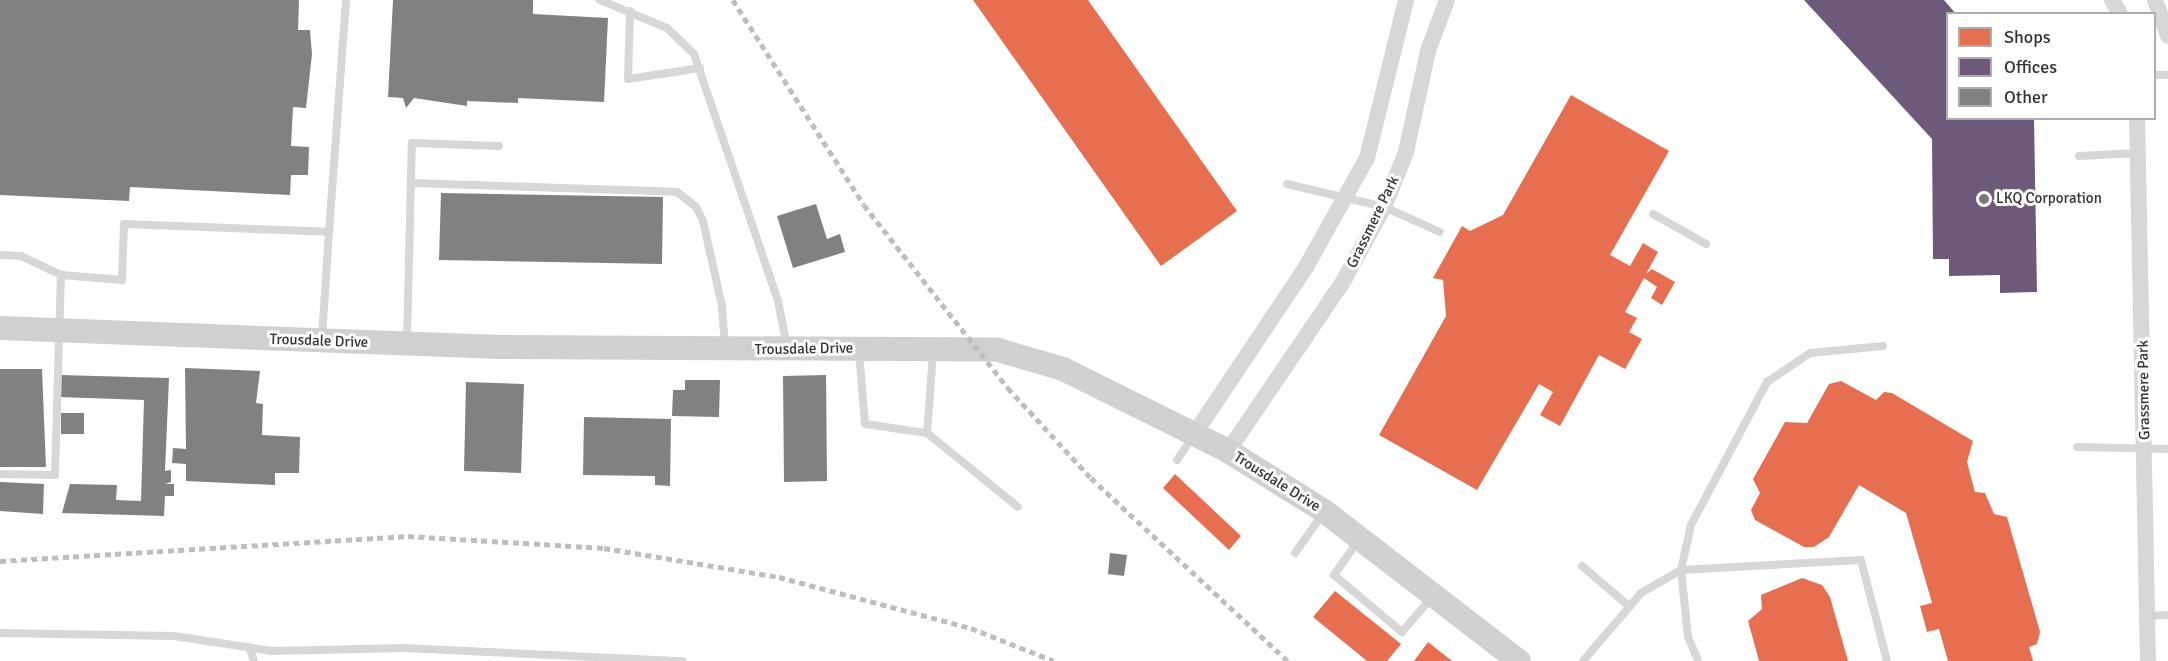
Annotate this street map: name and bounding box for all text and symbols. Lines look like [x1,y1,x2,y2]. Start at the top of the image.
legend [1946,12,2156,120]
text: Shops [2004,26,2051,48]
text: Offices [2004,56,2057,78]
text: Other [2004,86,2048,108]
street label: Grassmere Park [1343,173,1403,271]
place label: LKQ Corporation [1996,190,2102,208]
marker: LKQ Corporation [1977,192,1991,206]
street label: Trousdale Drive [269,330,369,352]
street label: Trousdale Drive [755,339,853,359]
street label: Grassmere Park [2134,340,2154,440]
street label: Trousdale Drive [1230,448,1324,516]

